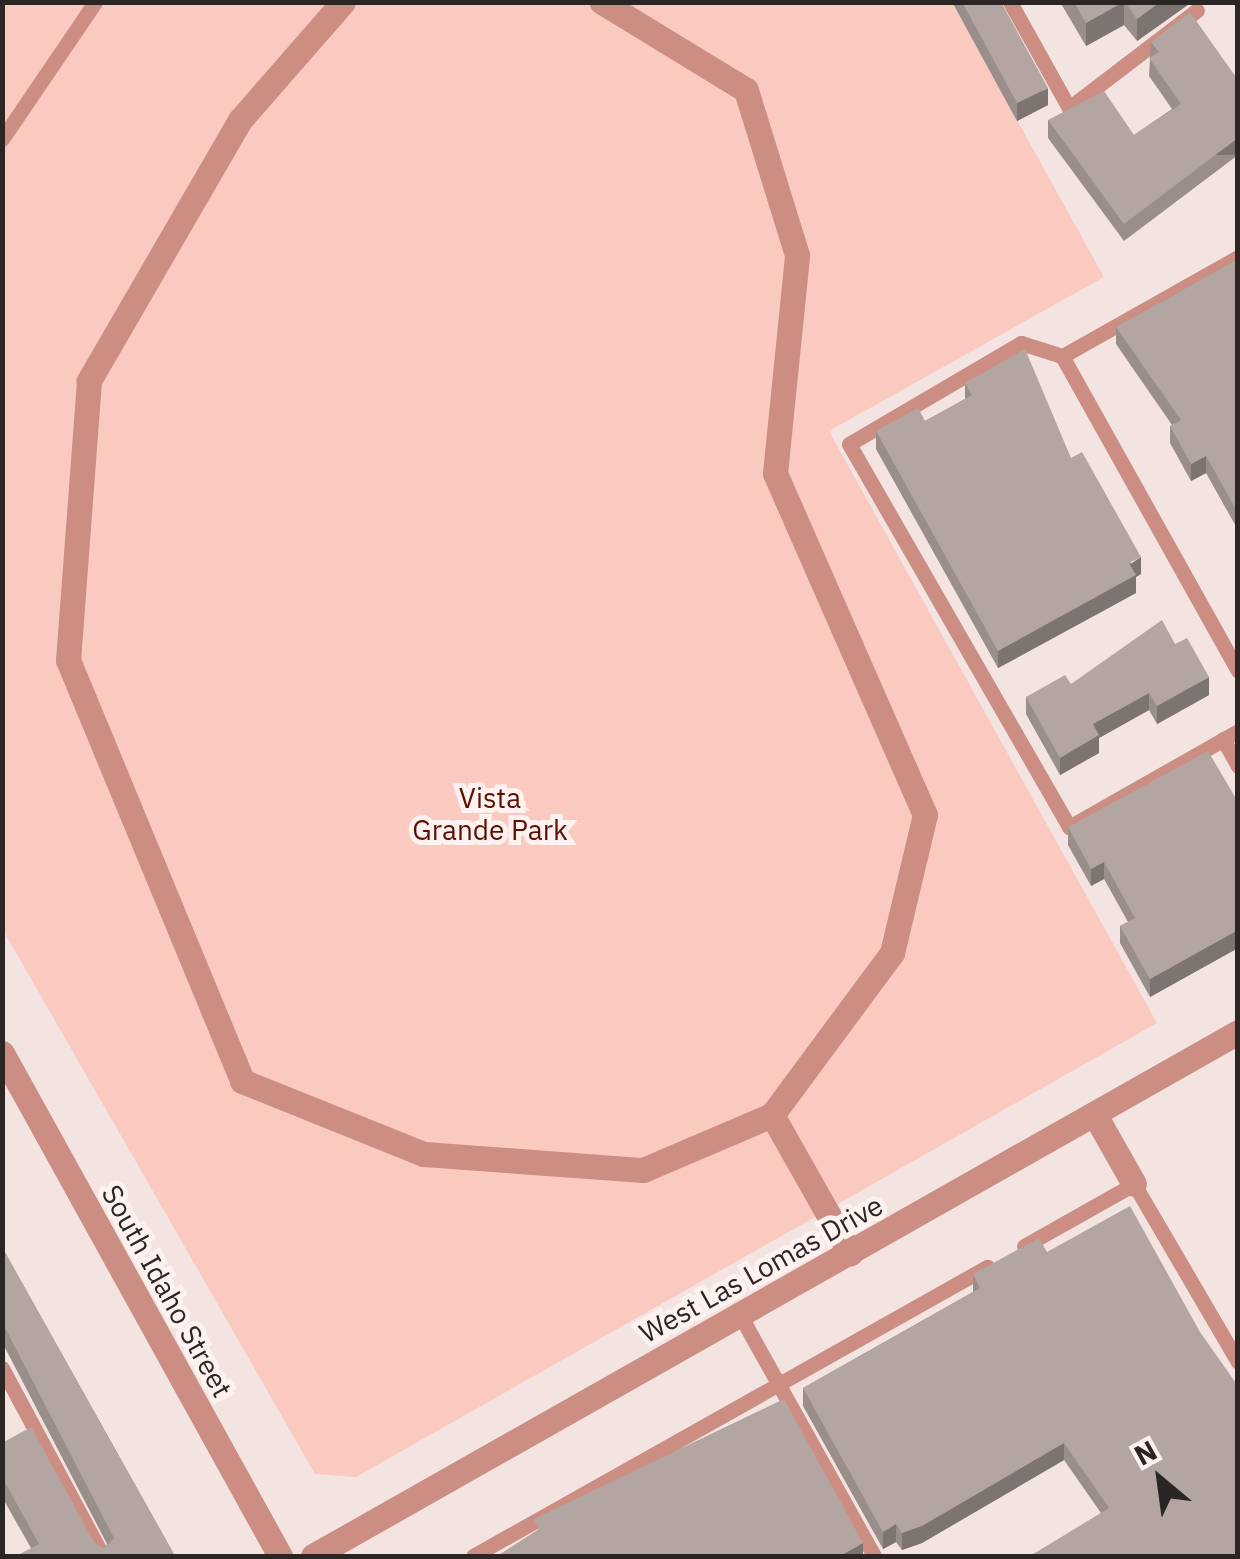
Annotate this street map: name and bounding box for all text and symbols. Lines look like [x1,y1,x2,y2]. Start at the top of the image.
park label: Vista Grande Park [412,781,568,847]
street label: South Idaho Street [95,1179,239,1403]
street label: West Las Lomas Drive [633,1188,889,1350]
north arrow [1110,1429,1210,1529]
text: N [1127,1431,1163,1473]

